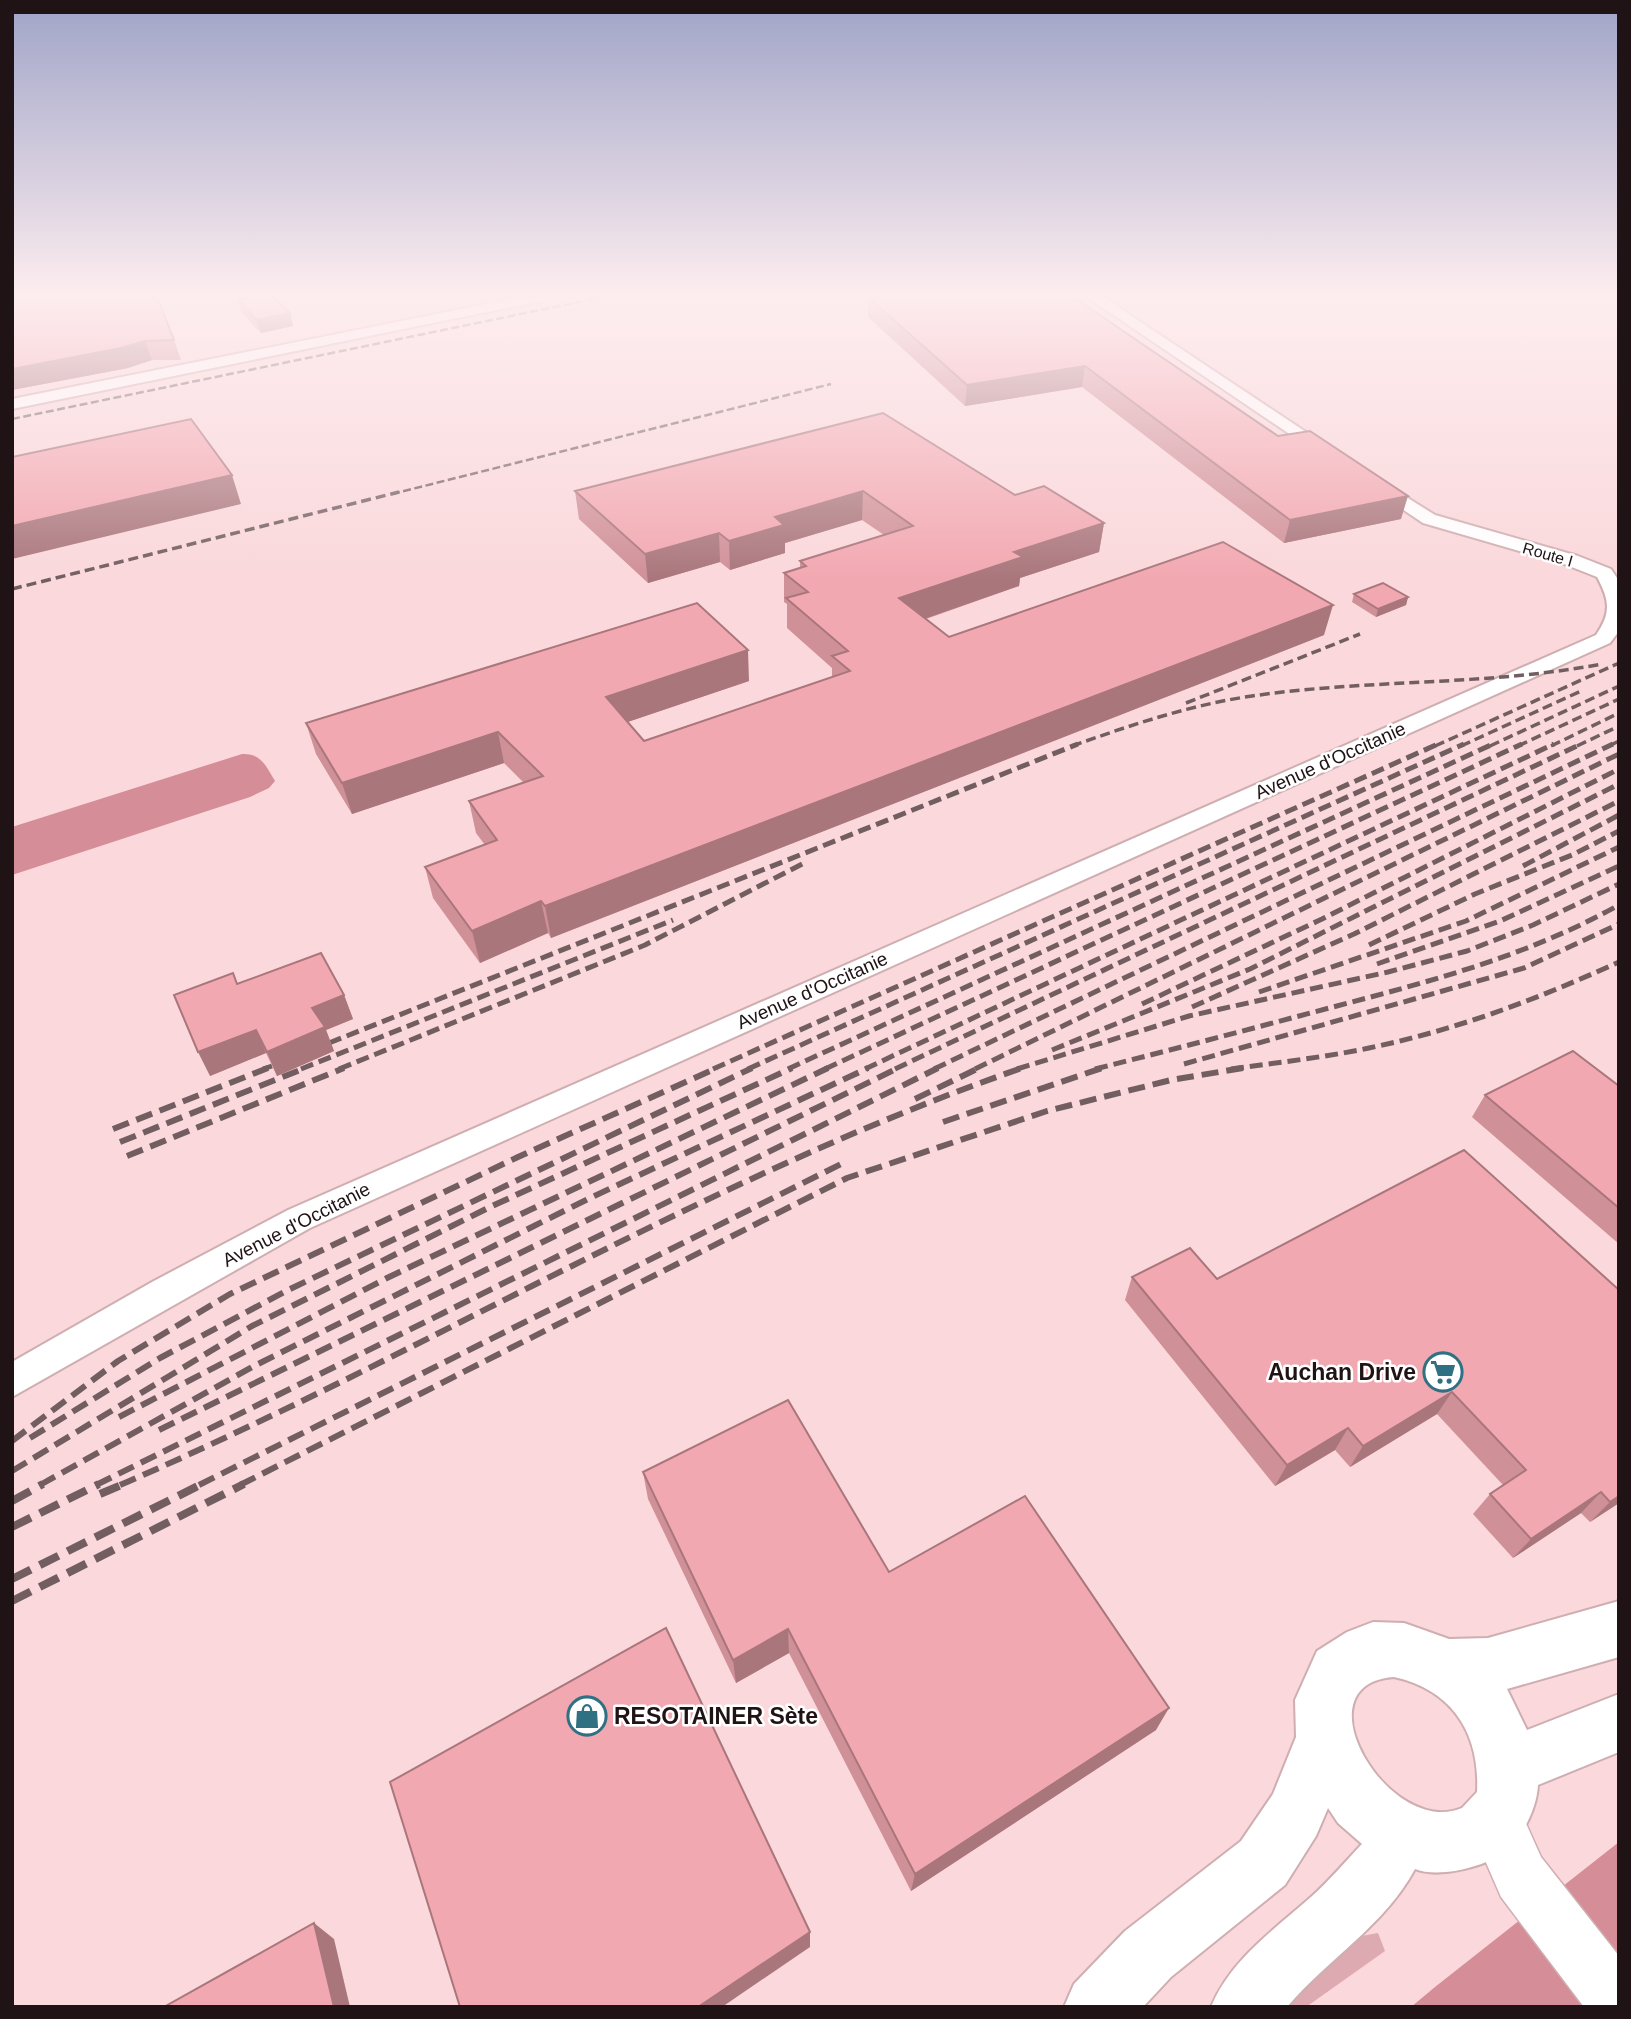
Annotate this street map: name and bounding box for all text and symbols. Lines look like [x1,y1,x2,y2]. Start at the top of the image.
street label: Route I [1521,539,1575,570]
street label: Avenue d'Occitanie [1252,718,1409,803]
street label: Avenue d'Occitanie [734,948,891,1033]
street label: Avenue d'Occitanie [219,1178,374,1271]
supermarket icon: Auchan Drive [1422,1351,1464,1393]
place label: Auchan Drive [1268,1359,1416,1385]
shop icon: RESOTAINER Sète [566,1695,608,1737]
place label: RESOTAINER Sète [614,1703,818,1729]

